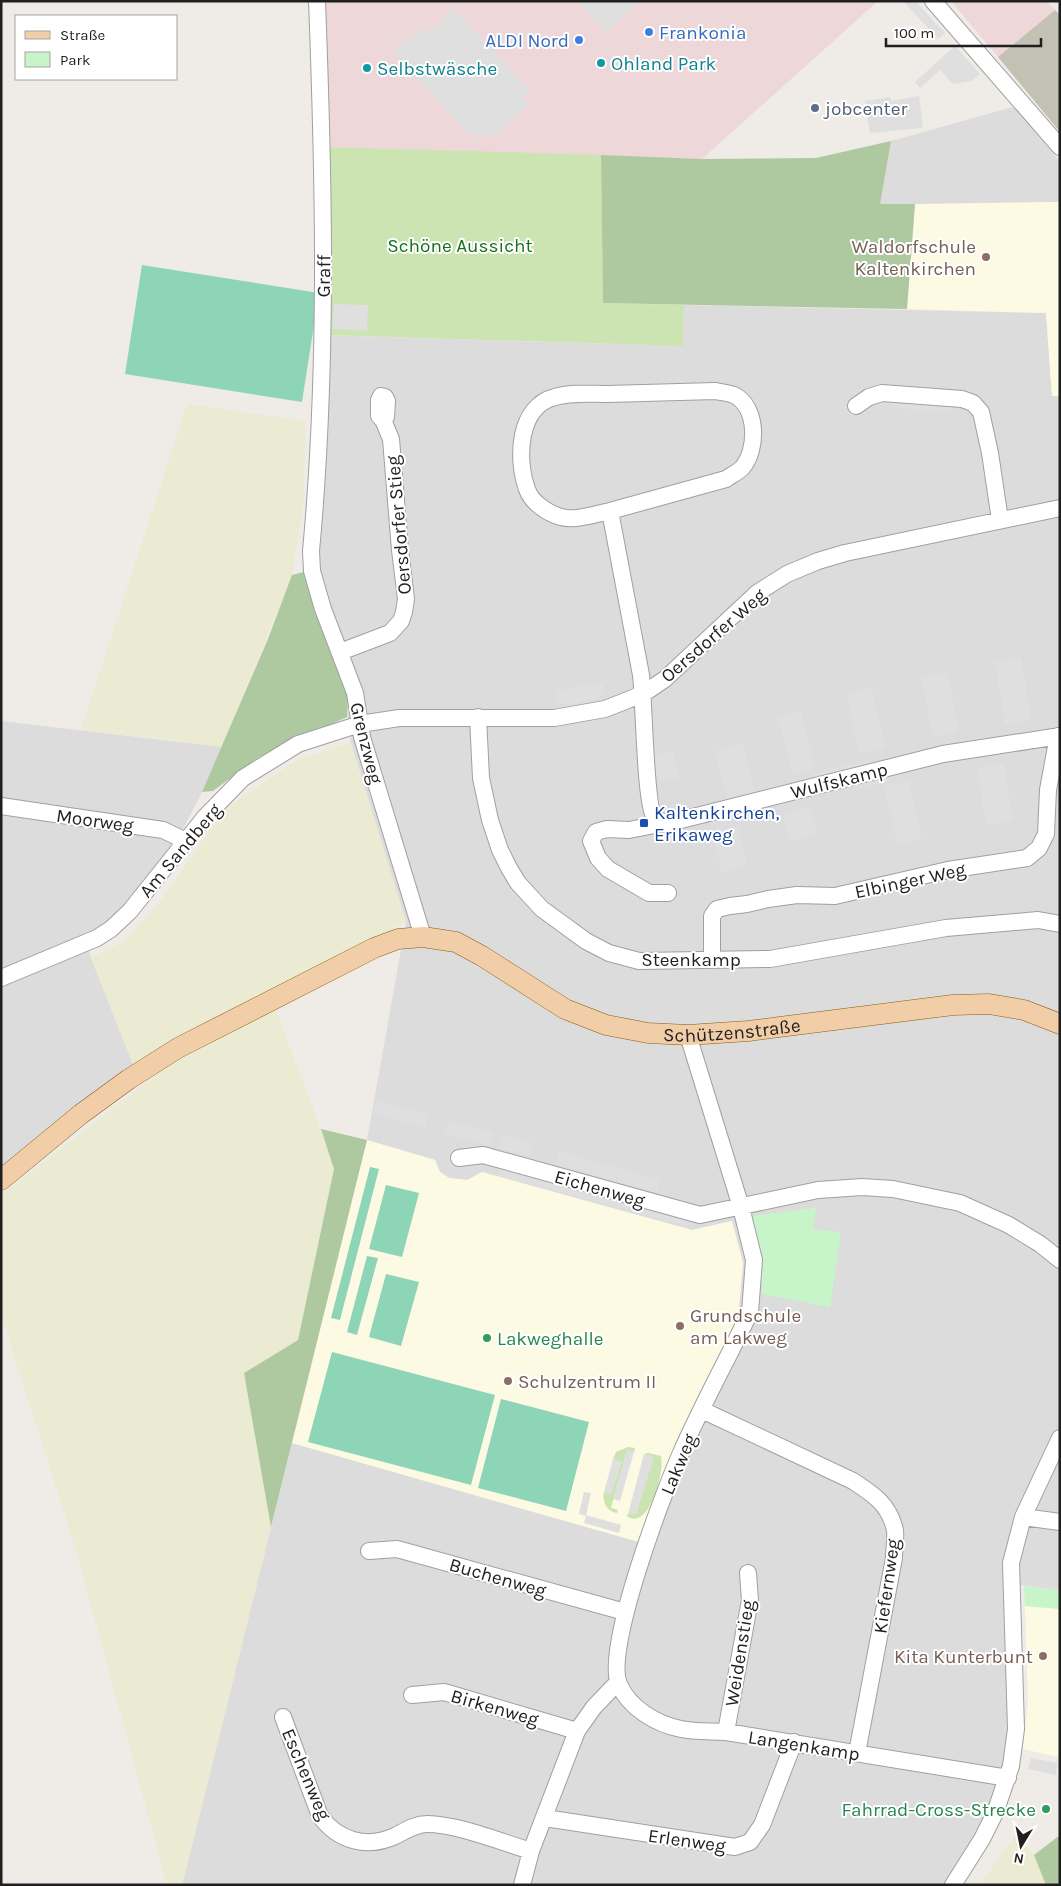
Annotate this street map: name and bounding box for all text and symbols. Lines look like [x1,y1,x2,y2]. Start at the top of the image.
legend [15,15,178,80]
scale bar [886,15,1041,47]
place label: Frankonia [659,22,746,44]
text: 100 m [894,24,934,42]
text: Straße [60,26,105,44]
marker: Frankonia [643,26,655,38]
place label: ALDI Nord [485,30,569,52]
marker: ALDI Nord [573,34,585,46]
text: Park [60,51,90,69]
place label: Ohland Park [611,53,717,75]
marker: Ohland Park [595,57,607,69]
place label: Selbstwäsche [377,58,497,80]
marker: Selbstwäsche [361,62,373,74]
place label: jobcenter [823,98,908,120]
marker: jobcenter [809,102,821,114]
park label: Schöne Aussicht [387,235,533,257]
place label: Waldorfschule Kaltenkirchen [851,236,976,280]
marker: Waldorfschule Kaltenkirchen [980,251,992,263]
street label: Graff [313,254,335,298]
street label: Oersdorfer Stieg [382,454,416,596]
street label: Oersdorfer Weg [657,584,771,687]
street label: Grenzweg [345,700,387,787]
street label: Wulfskamp [788,758,890,804]
street label: Am Sandberg [135,799,227,902]
place label: Kaltenkirchen, Erikaweg [654,802,779,846]
street label: Moorweg [55,805,135,837]
marker: Kaltenkirchen, Erikaweg [638,817,650,829]
street label: Elbinger Weg [853,858,968,903]
street label: Steenkamp [641,949,741,971]
street label: Schützenstraße [663,1014,802,1047]
street label: Eichenweg [552,1166,648,1212]
place label: Grundschule am Lakweg [690,1305,801,1349]
marker: Grundschule am Lakweg [674,1320,686,1332]
place label: Lakweghalle [497,1328,604,1350]
marker: Lakweghalle [481,1332,493,1344]
place label: Schulzentrum II [518,1371,656,1393]
marker: Schulzentrum II [502,1375,514,1387]
street label: Lakweg [656,1430,702,1498]
street label: Kiefernweg [869,1537,905,1635]
street label: Buchenweg [447,1554,549,1602]
street label: Weidenstieg [721,1598,759,1708]
place label: Kita Kunterbunt [894,1646,1033,1668]
marker: Kita Kunterbunt [1037,1650,1049,1662]
street label: Birkenweg [448,1685,542,1731]
street label: Eschenweg [277,1725,335,1824]
street label: Langenkamp [746,1726,861,1766]
place label: Fahrrad-Cross-Strecke [842,1799,1036,1821]
marker: Fahrrad-Cross-Strecke [1040,1803,1052,1815]
north arrow [996,1821,1046,1871]
street label: Erlenweg [647,1825,727,1857]
text: N [1012,1849,1025,1868]

